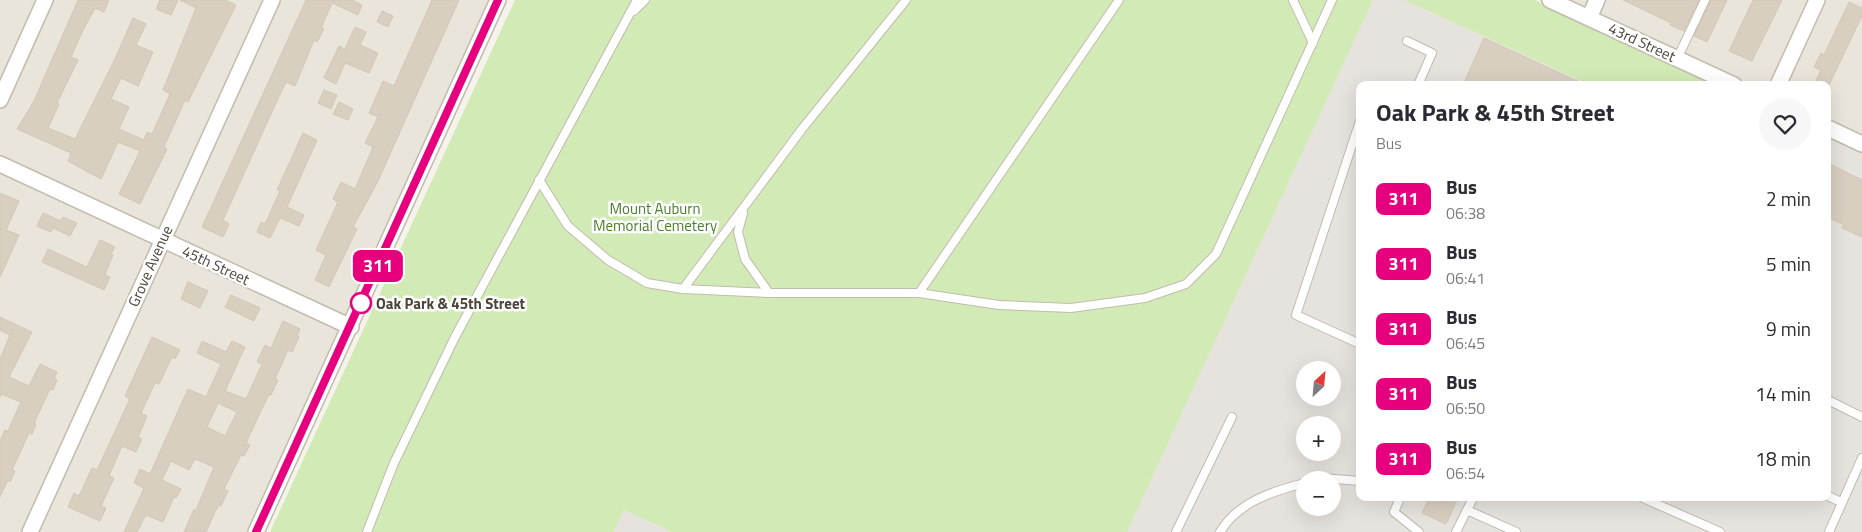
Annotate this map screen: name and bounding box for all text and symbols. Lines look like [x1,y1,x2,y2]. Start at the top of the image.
street label: 43rd Street [1605,16,1680,68]
text: Oak Park & 45th Street [1376,94,1615,130]
button: heart [1759,98,1811,150]
text: Bus [1376,131,1402,155]
text: Bus [1446,172,1477,201]
text: 2 min [1766,184,1811,213]
text: 311 [1388,185,1419,212]
park label: Mount Auburn Memorial Cemetery [593,197,717,237]
text: 06:38 [1446,201,1485,225]
street label: Grove Avenue [122,222,178,310]
text: Bus [1446,237,1477,266]
street label: 45th Street [178,239,254,291]
text: 5 min [1766,249,1811,278]
line badge: 311 [349,250,407,282]
text: 311 [1388,250,1419,277]
text: 311 [363,252,393,279]
text: 06:41 [1446,266,1485,290]
marker: Oak Park & 45th Street [350,292,372,314]
place label: Oak Park & 45th Street [376,292,526,315]
text: Bus [1446,302,1477,331]
text: 9 min [1766,314,1811,343]
text: 311 [1388,315,1419,342]
text: 06:45 [1446,331,1485,355]
north arrow [1296,361,1341,406]
map controls [1296,361,1341,516]
text: Bus [1446,367,1477,396]
text: 14 min [1755,379,1811,408]
text: 311 [1388,380,1419,407]
text: 06:50 [1446,396,1485,420]
button: + [1296,416,1341,461]
text: Bus [1446,432,1477,461]
text: 18 min [1755,444,1811,473]
text: 311 [1388,445,1419,472]
text: 06:54 [1446,461,1485,485]
button: − [1296,471,1341,516]

